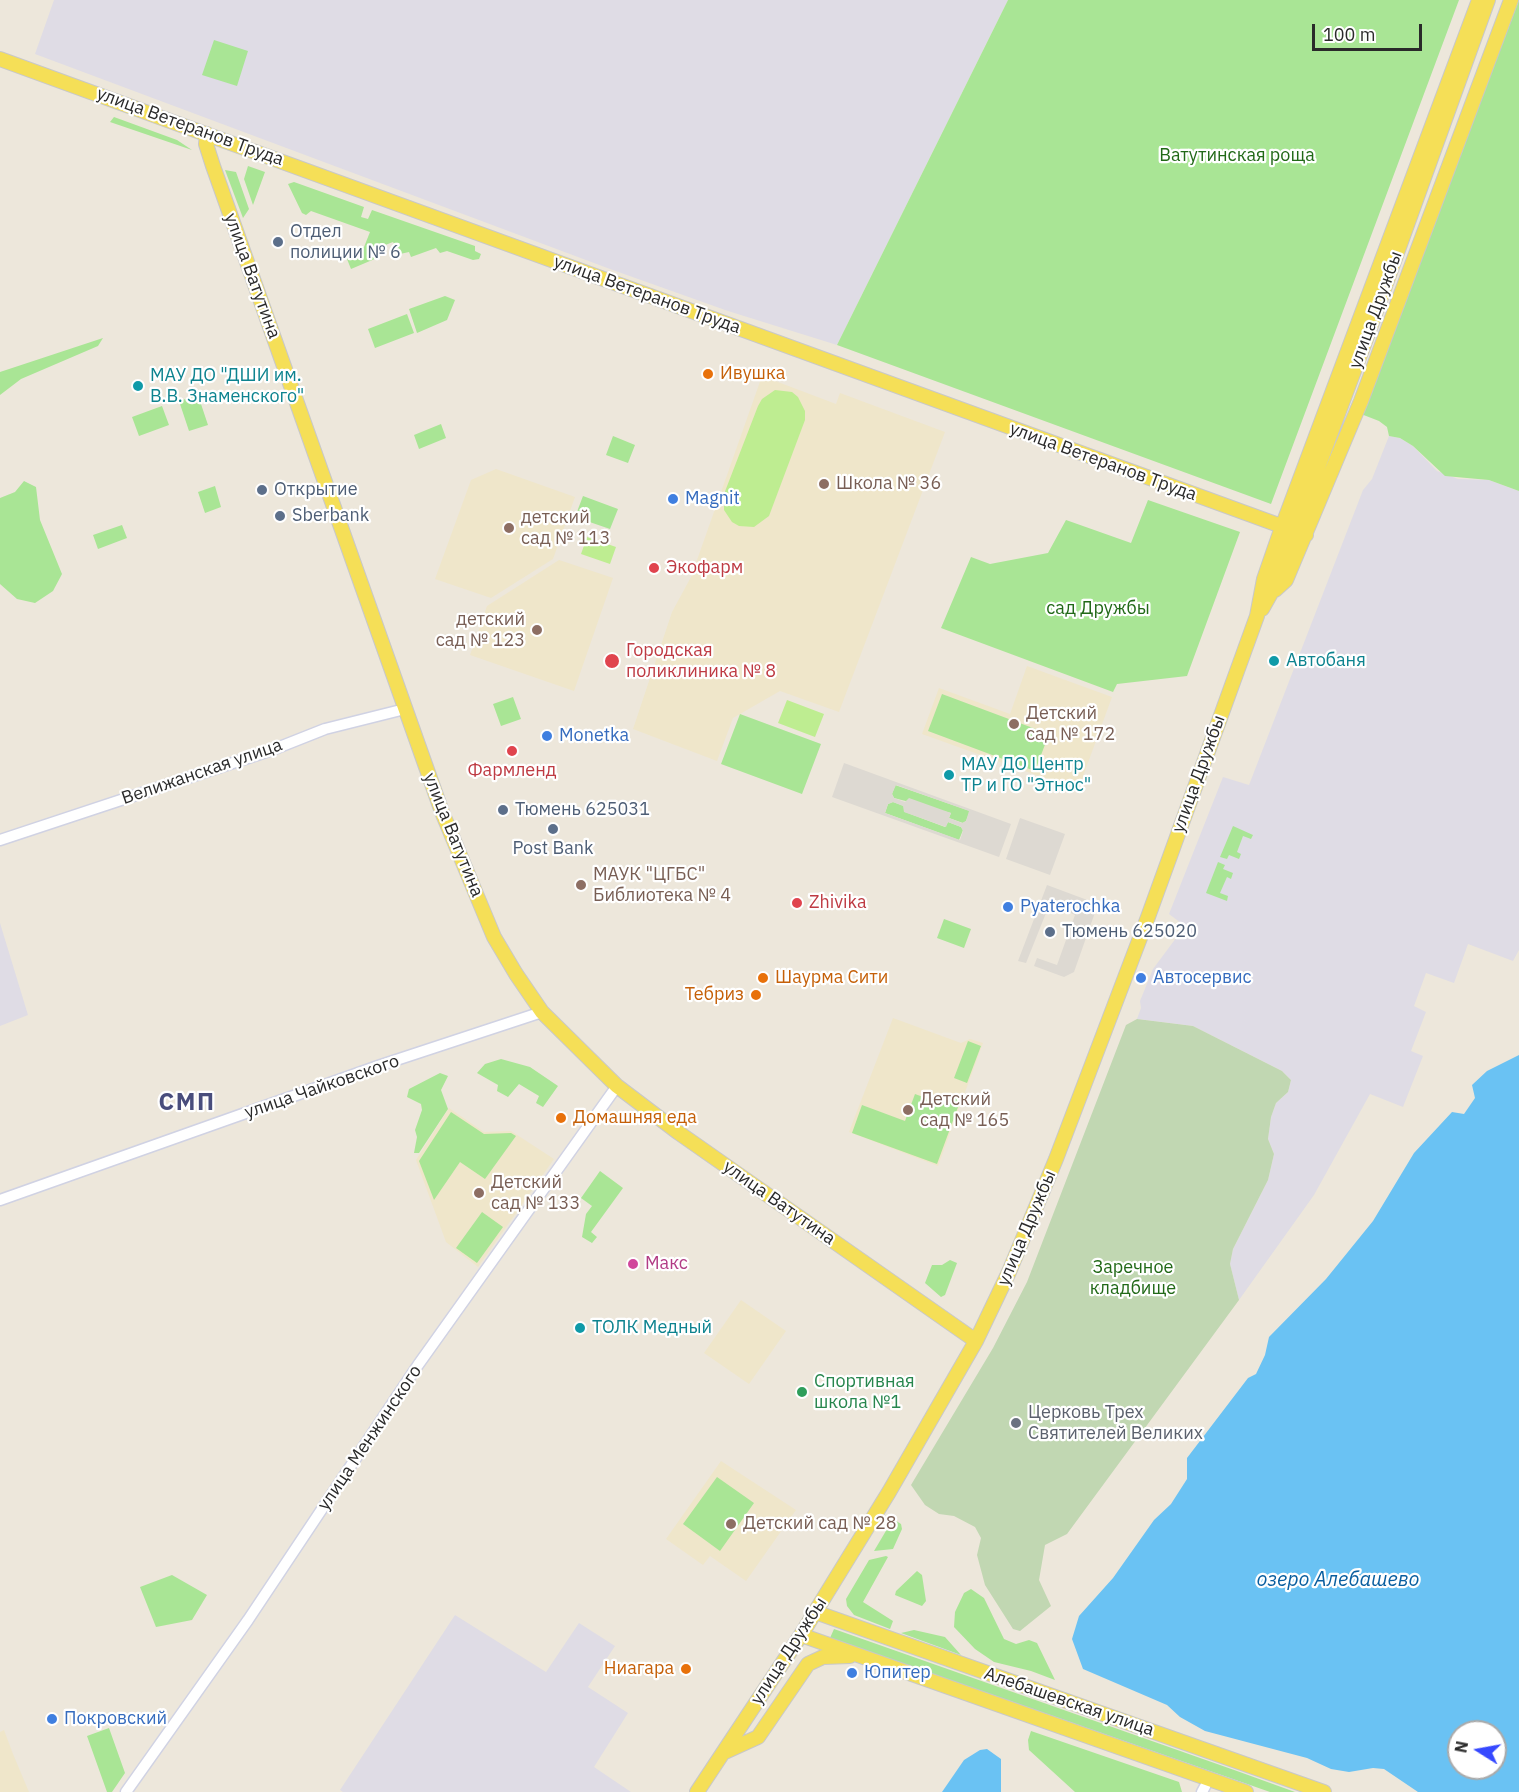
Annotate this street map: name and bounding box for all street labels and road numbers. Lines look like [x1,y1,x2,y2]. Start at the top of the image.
street label: улица Ветеранов Труда [93,83,287,171]
street label: улица Ватутина [219,210,285,342]
street label: улица Дружбы [1345,248,1407,372]
street label: улица Ветеранов Труда [550,251,744,339]
street label: улица Ветеранов Труда [1006,418,1200,506]
street label: улица Дружбы [1168,712,1230,836]
street label: Велижанская улица [119,734,285,810]
street label: улица Ватутина [418,770,488,900]
street label: улица Чайковского [242,1050,402,1124]
street label: улица Ватутина [719,1156,839,1250]
street label: улица Дружбы [993,1167,1061,1289]
street label: улица Менжинского [313,1361,427,1515]
street label: улица Дружбы [746,1593,832,1709]
street label: Алебашевская улица [981,1663,1157,1741]

